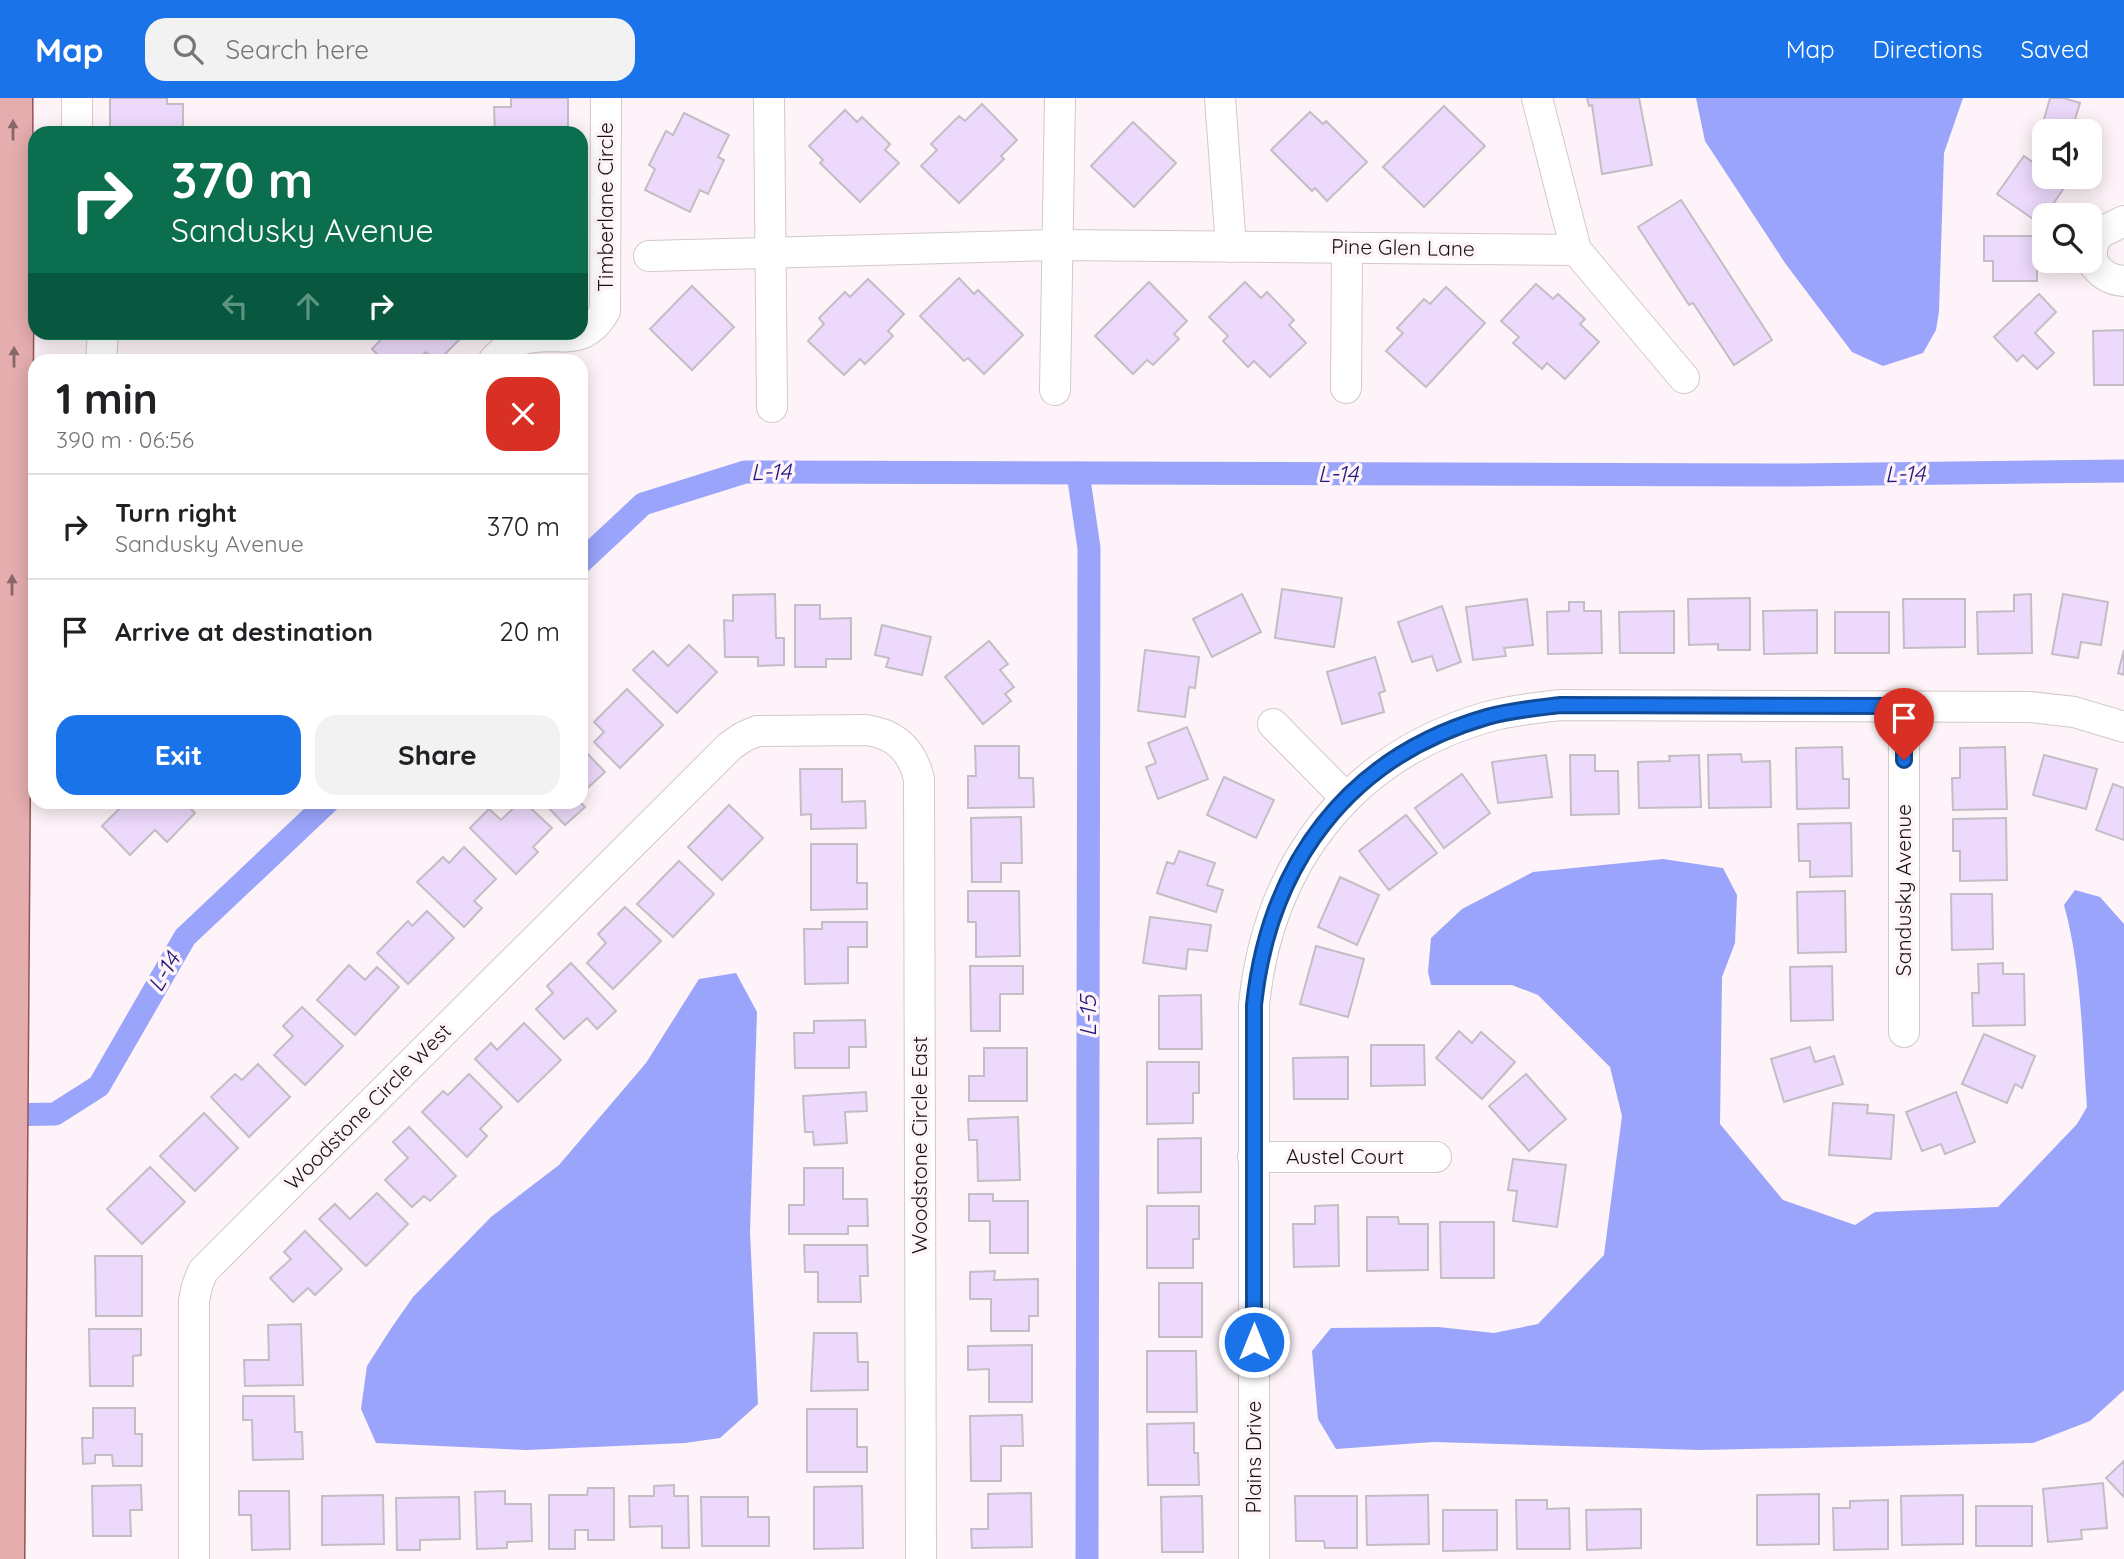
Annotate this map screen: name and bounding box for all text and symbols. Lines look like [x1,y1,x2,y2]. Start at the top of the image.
search box [145,18,635,81]
text: Map [35,29,103,70]
icon: search [169,30,207,68]
text: Search here [225,33,369,66]
text: Map [1786,34,1835,64]
text: Directions [1873,34,1983,64]
text: Saved [2021,34,2089,64]
one-way arrow [7,119,19,141]
map controls [2032,119,2102,273]
button: sound [2032,119,2102,189]
street label: Timberlane Circle [592,122,618,292]
text: 370 m [171,149,313,210]
icon: right [56,154,147,245]
button: search [2032,203,2102,273]
text: Sandusky Avenue [171,210,433,250]
street label: Pine Glen Lane [1331,233,1475,261]
icon: left [216,287,254,325]
icon: ahead [289,287,327,325]
icon: right [362,287,400,325]
one-way arrow [8,346,20,368]
text: 1 min [56,372,158,425]
button: close [486,377,560,451]
text: 390 m · 06:56 [56,425,194,454]
water label: L-14 [751,457,793,486]
water label: L-14 [1318,459,1360,488]
water label: L-14 [1885,459,1927,488]
text: Turn right [115,496,237,529]
icon: right [56,508,94,546]
text: 370 m [487,510,560,543]
text: Sandusky Avenue [115,529,304,558]
one-way arrow [6,574,18,596]
icon: arrive [56,613,94,651]
text: Arrive at destination [115,615,373,648]
text: 20 m [499,615,560,648]
pin [1874,688,1934,760]
icon: arrive [1885,699,1923,737]
button: Exit [56,715,301,795]
button: Share [315,715,560,795]
street label: Sandusky Avenue [1890,804,1916,976]
water label: L-14 [141,945,187,996]
water label: L-15 [1073,993,1102,1037]
street label: Woodstone Circle West [279,1018,456,1195]
street label: Woodstone Circle East [906,1036,932,1254]
street label: Austel Court [1286,1143,1404,1169]
position arrow [1217,1305,1291,1379]
street label: Plains Drive [1240,1401,1266,1513]

